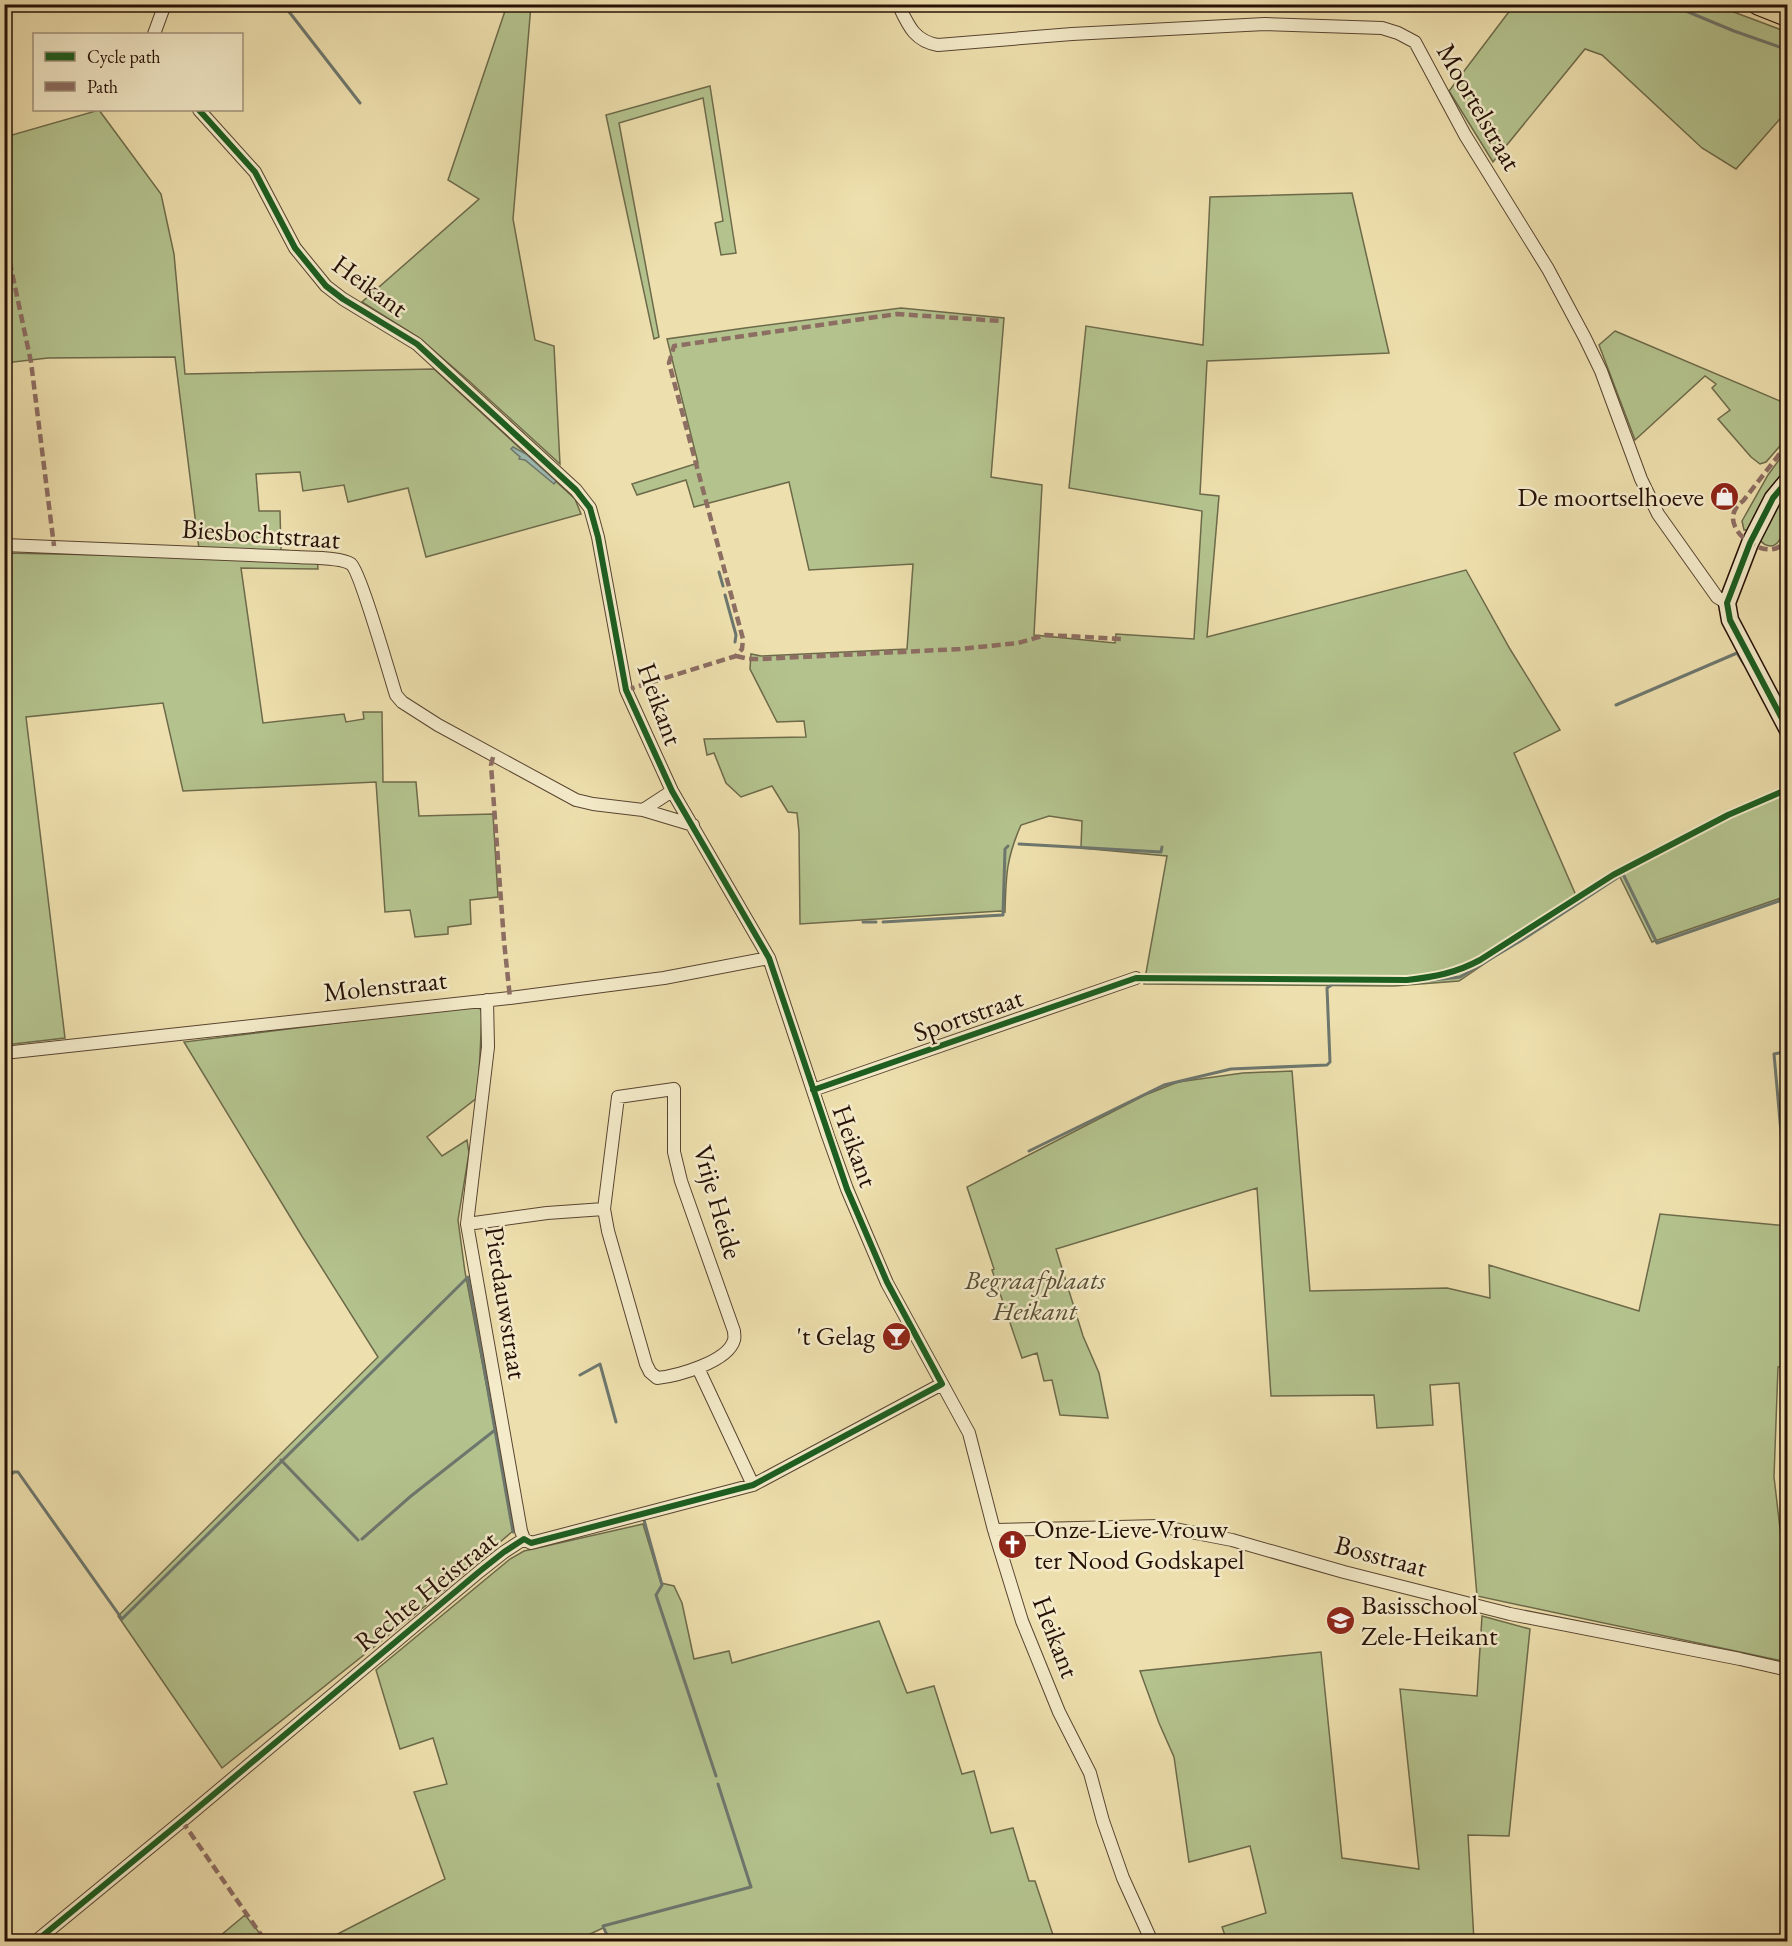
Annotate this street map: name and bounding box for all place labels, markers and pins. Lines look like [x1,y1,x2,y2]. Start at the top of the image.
place label: De moortselhoeve [1517,479,1704,514]
shop icon: De moortselhoeve [1709,481,1741,513]
place label: 't Gelag [797,1318,875,1353]
bar icon: 't Gelag [880,1320,912,1352]
place label: Onze-Lieve-Vrouw ter Nood Godskapel [1034,1511,1245,1577]
church icon: Onze-Lieve-Vrouw ter Nood Godskapel [997,1529,1029,1561]
place label: Basisschool Zele-Heikant [1361,1587,1498,1653]
school or university icon: Basisschool Zele-Heikant [1324,1605,1356,1637]

